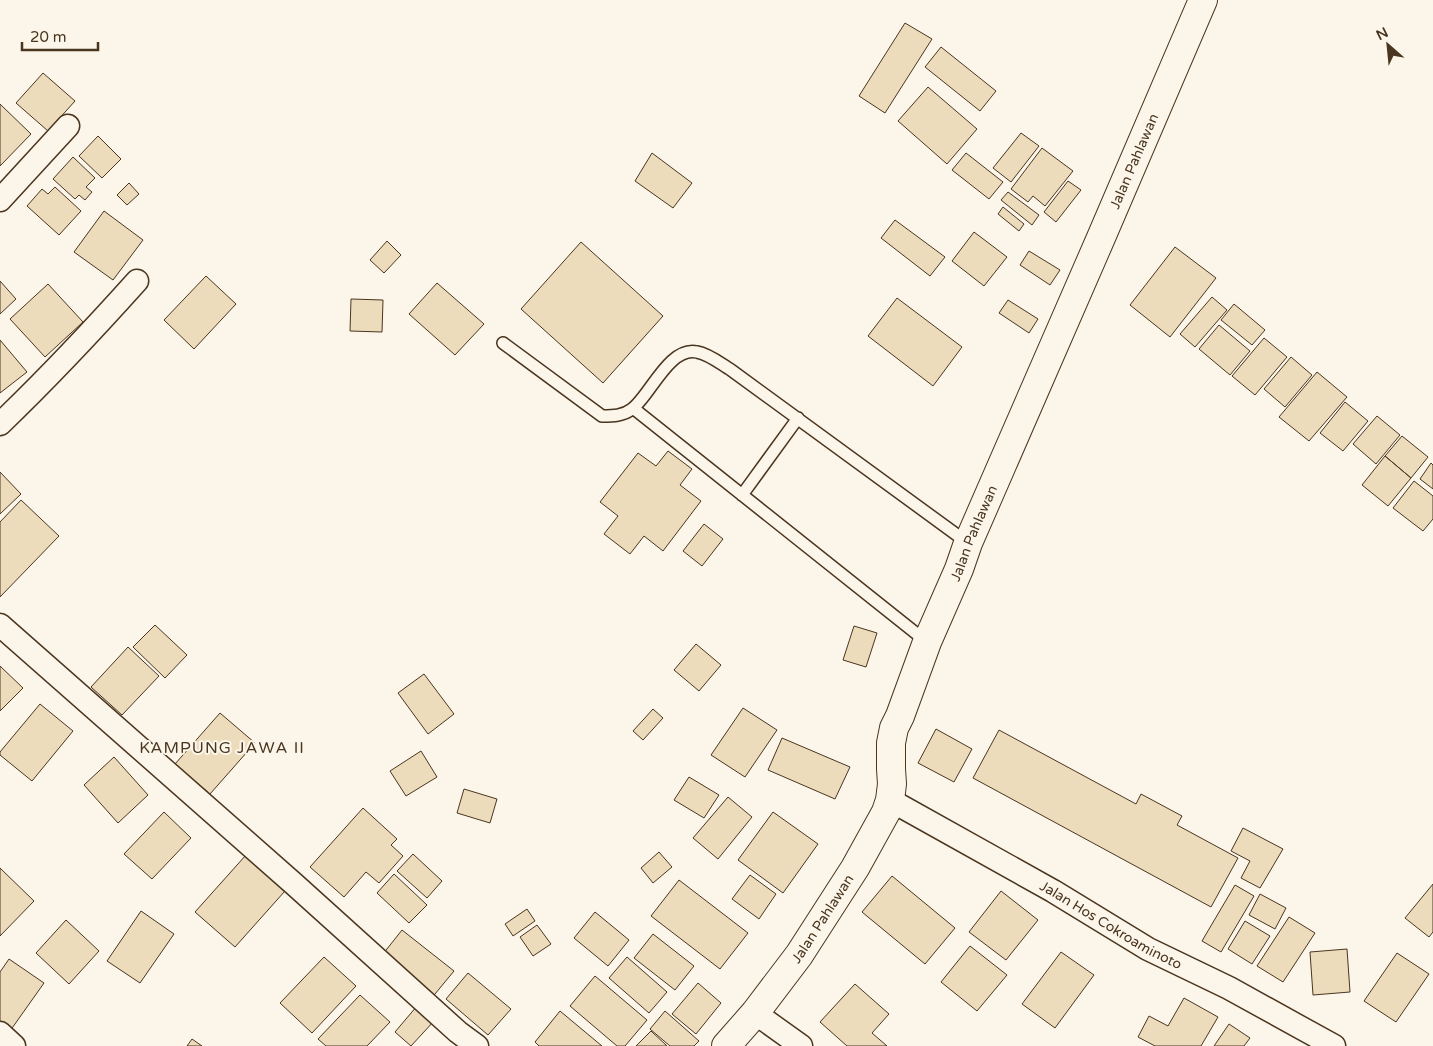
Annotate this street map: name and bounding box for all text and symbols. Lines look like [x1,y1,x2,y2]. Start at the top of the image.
scale bar [22,20,99,52]
north arrow [1363,20,1413,70]
text: N [1373,24,1391,44]
text: 20 m [30,28,67,46]
street label: Jalan Pahlawan [1106,111,1162,211]
street label: Jalan Pahlawan [946,482,1001,584]
district label: KAMPUNG JAWA II [139,738,305,758]
street label: Jalan Pahlawan [788,871,857,966]
street label: Jalan Hos Cokroaminoto [1037,877,1185,973]

